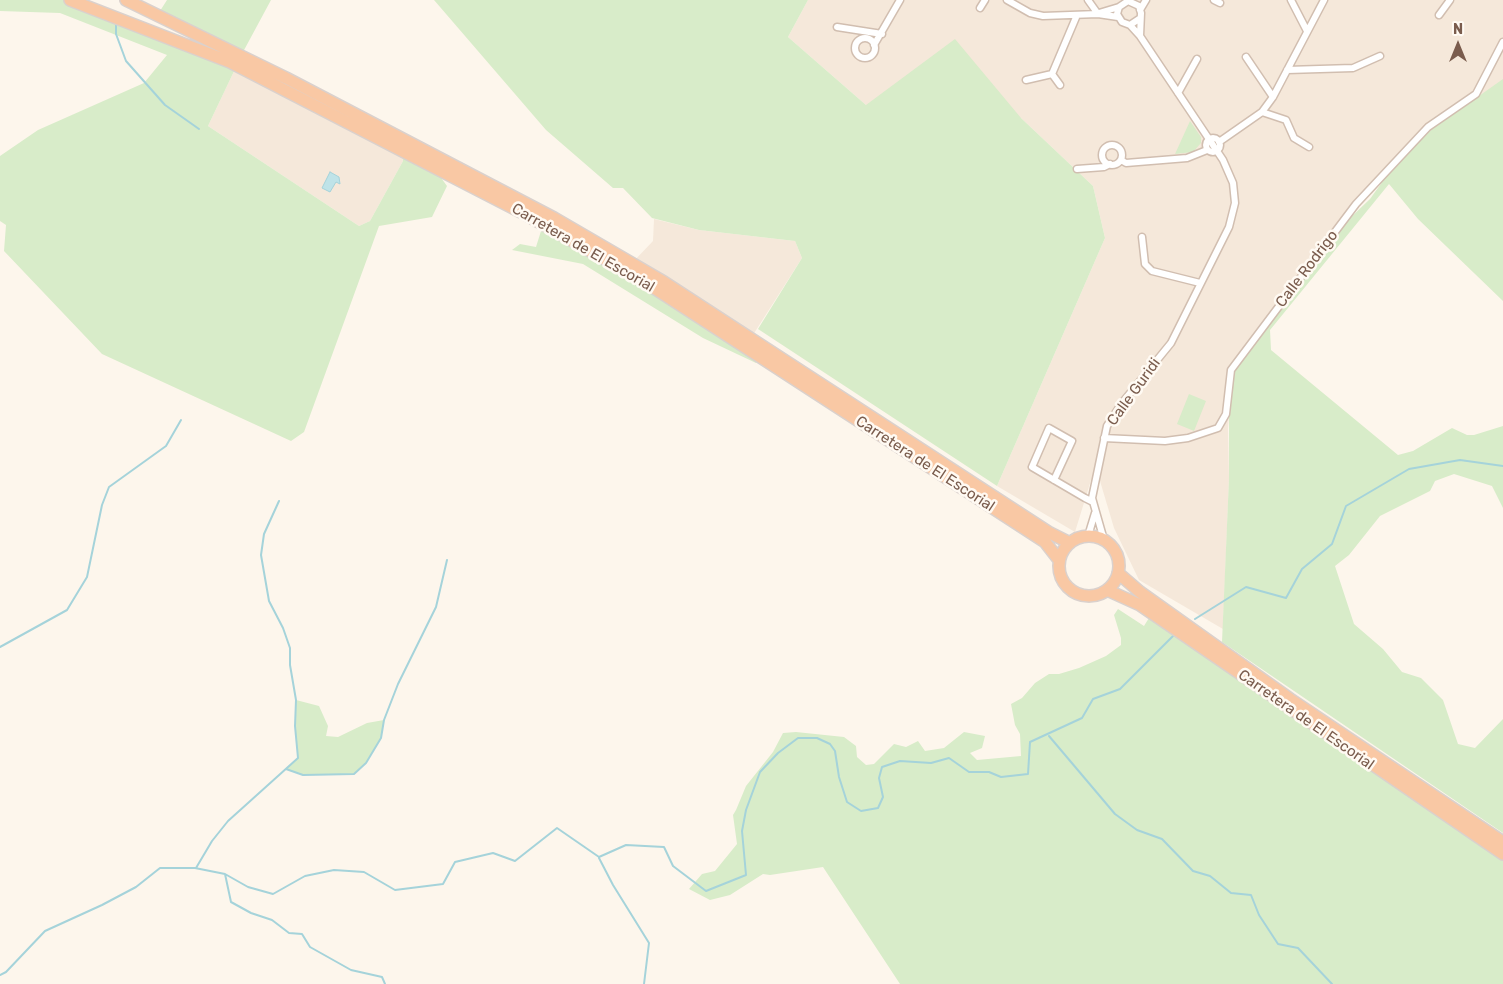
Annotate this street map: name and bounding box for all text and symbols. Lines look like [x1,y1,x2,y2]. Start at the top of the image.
north arrow [1433,20,1483,70]
text: N [1453,21,1463,38]
street label: Carretera de El Escorial [508,200,658,296]
street label: Calle Rodrigo [1272,227,1342,311]
street label: Calle Guridi [1104,355,1164,429]
street label: Carretera de El Escorial [852,412,998,516]
street label: Carretera de El Escorial [1234,666,1378,774]

